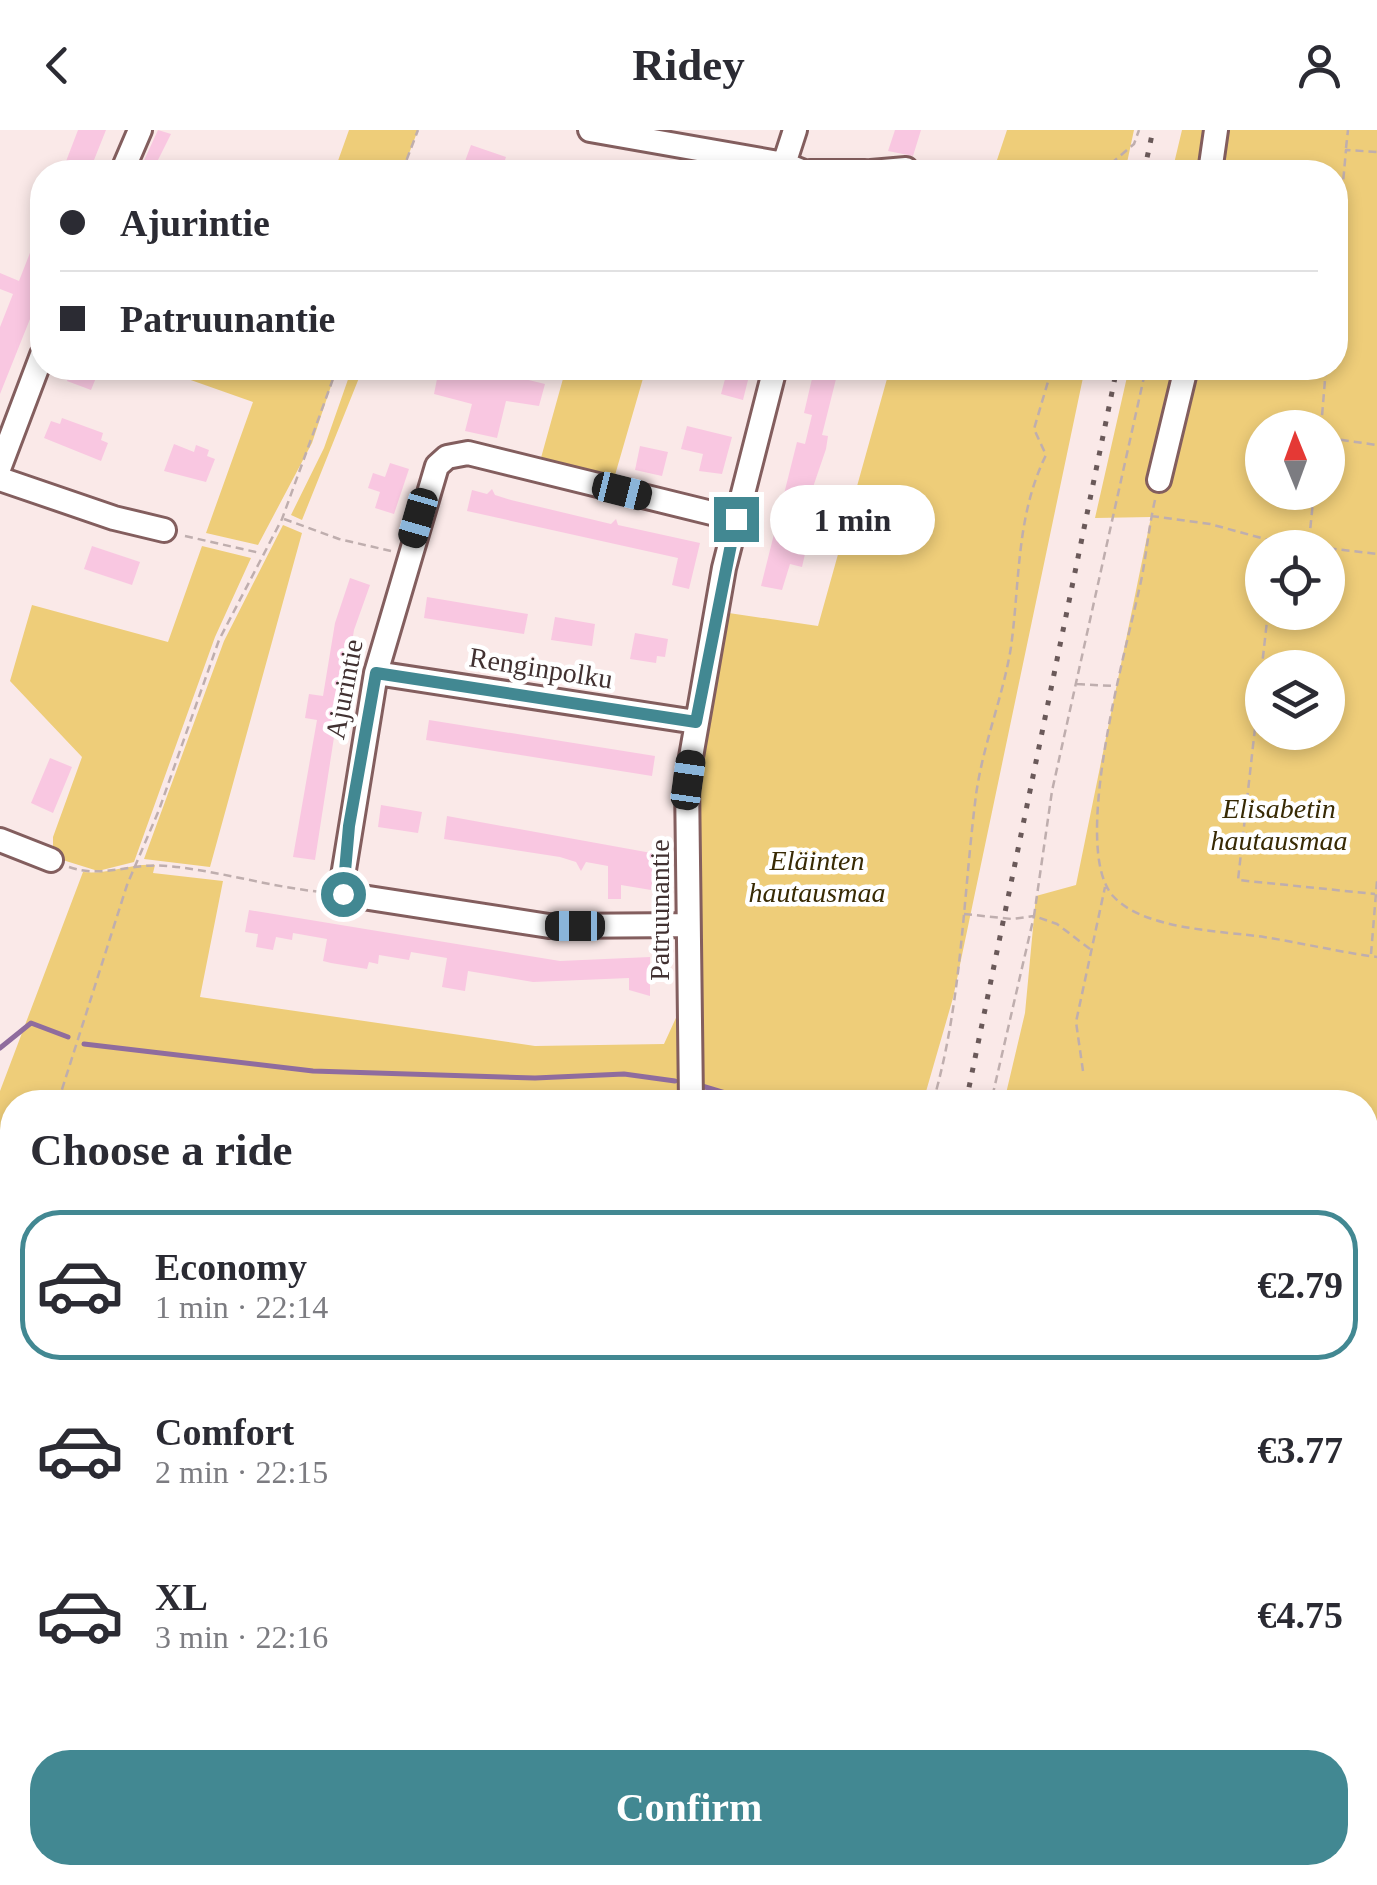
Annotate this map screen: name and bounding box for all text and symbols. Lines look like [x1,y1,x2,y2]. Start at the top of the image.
icon: back [30,38,85,93]
icon: person [1292,38,1347,93]
text: Ridey [632,40,745,90]
text: Ajurintie [120,202,270,244]
text: Patruunantie [120,298,335,340]
north arrow [1245,410,1345,510]
map controls [1245,410,1345,750]
car [589,469,655,513]
callout: 1 min [771,484,936,554]
car [395,485,441,551]
route end [714,497,759,542]
text: 1 min [814,502,891,538]
button: locate [1245,530,1345,630]
street label: Ajurintie [319,636,369,742]
street label: Renginpolku [467,641,615,695]
button: layers [1245,650,1345,750]
car [669,748,707,812]
park label: Elisabetin hautausmaa [1211,793,1347,856]
street label: Patruunantie [644,839,675,981]
park label: Eläinten hautausmaa [749,845,885,908]
route start [321,872,366,917]
car [545,911,605,941]
text: Choose a ride [30,1125,293,1175]
icon: car [35,1240,125,1330]
text: Economy [155,1246,307,1288]
text: €2.79 [1258,1264,1343,1306]
text: 1 min · 22:14 [155,1289,328,1325]
icon: car [35,1405,125,1495]
text: Comfort [155,1411,294,1453]
text: €3.77 [1258,1429,1343,1471]
text: 2 min · 22:15 [155,1454,328,1490]
icon: car [35,1570,125,1660]
text: XL [155,1576,208,1618]
text: €4.75 [1258,1594,1343,1636]
text: 3 min · 22:16 [155,1619,328,1655]
button: Confirm [30,1750,1348,1865]

